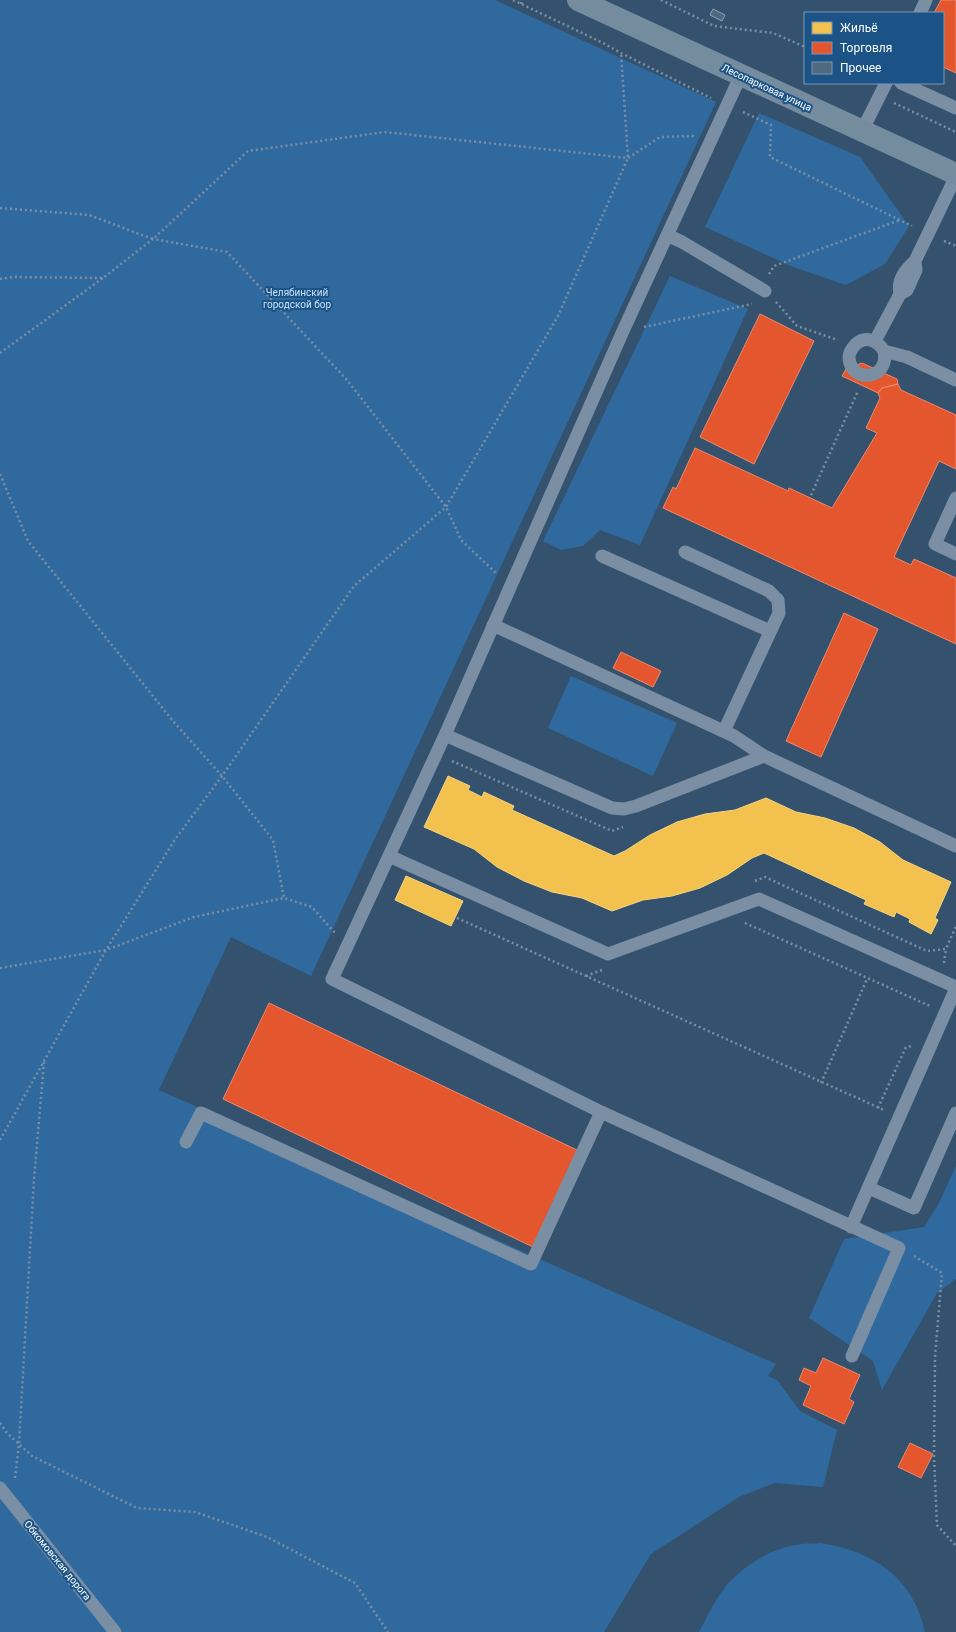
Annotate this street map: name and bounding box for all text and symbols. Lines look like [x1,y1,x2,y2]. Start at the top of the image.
legend [804,12,944,84]
text: Жильё [840,21,878,35]
text: Торговля [840,41,892,55]
text: Прочее [840,61,881,75]
street label: Лесопарковая улица [720,62,813,113]
park label: Челябинский городской бор [263,287,331,310]
street label: Обкомовская дорога [22,1518,93,1602]

